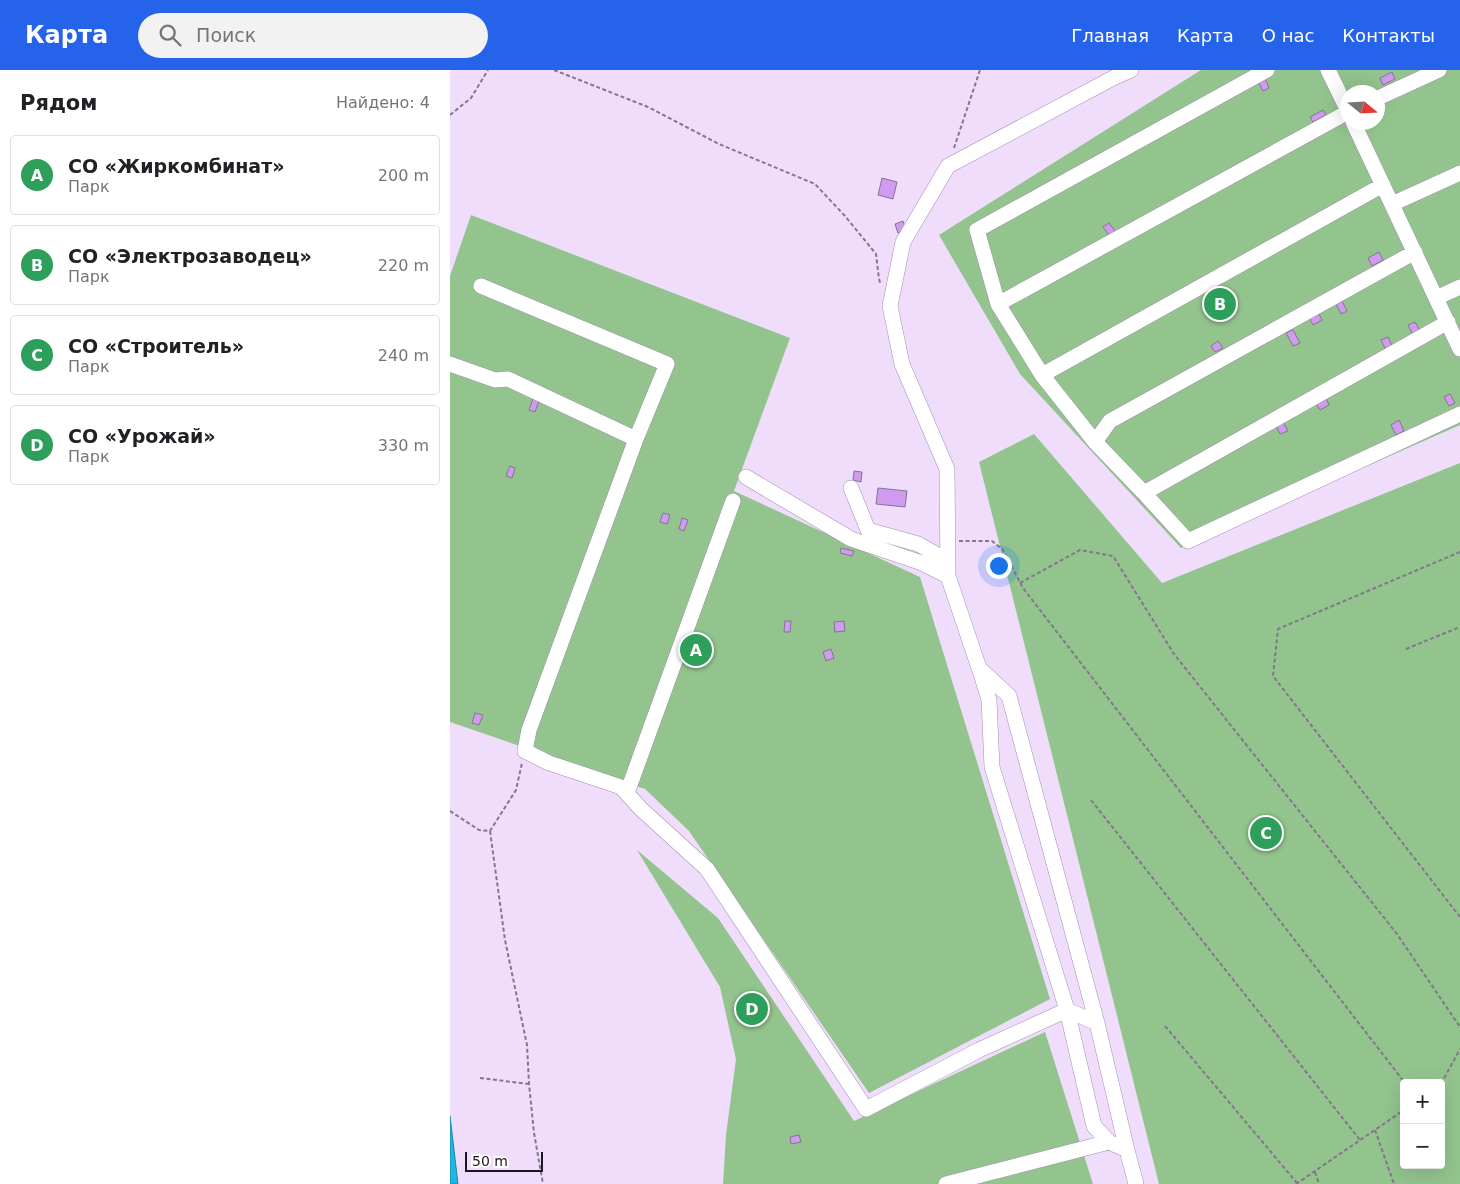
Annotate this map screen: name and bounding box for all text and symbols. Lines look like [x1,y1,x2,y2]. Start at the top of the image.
search box [138,13,488,58]
text: Карта [25,21,108,49]
icon: search [156,21,184,49]
text: Поиск [196,24,256,46]
text: Главная [1071,25,1149,46]
text: Карта [1177,25,1234,46]
text: О нас [1262,25,1314,46]
text: Контакты [1342,25,1435,46]
north arrow [1340,85,1385,130]
text: Рядом [20,91,97,115]
text: Найдено: 4 [336,93,430,112]
text: СО «Жиркомбинат» [68,155,284,177]
text: A [31,166,43,185]
text: 200 m [378,166,429,185]
text: Парк [68,177,110,196]
text: СО «Электрозаводец» [68,245,312,267]
text: B [31,256,43,275]
text: 220 m [378,256,429,275]
text: Парк [68,267,110,286]
pin: B [1204,285,1236,323]
text: СО «Строитель» [68,335,244,357]
text: C [31,346,43,365]
text: 240 m [378,346,429,365]
text: Парк [68,357,110,376]
text: СО «Урожай» [68,425,216,447]
text: D [30,436,44,455]
text: 330 m [378,436,429,455]
text: Парк [68,447,110,466]
your location [986,553,1012,579]
pin: A [680,631,712,669]
pin: C [1250,814,1282,852]
pin: D [736,990,768,1028]
map controls [1400,1079,1445,1169]
button: + [1400,1079,1445,1124]
button: − [1400,1124,1445,1169]
scale bar [465,1149,542,1172]
text: 50 m [472,1153,508,1169]

